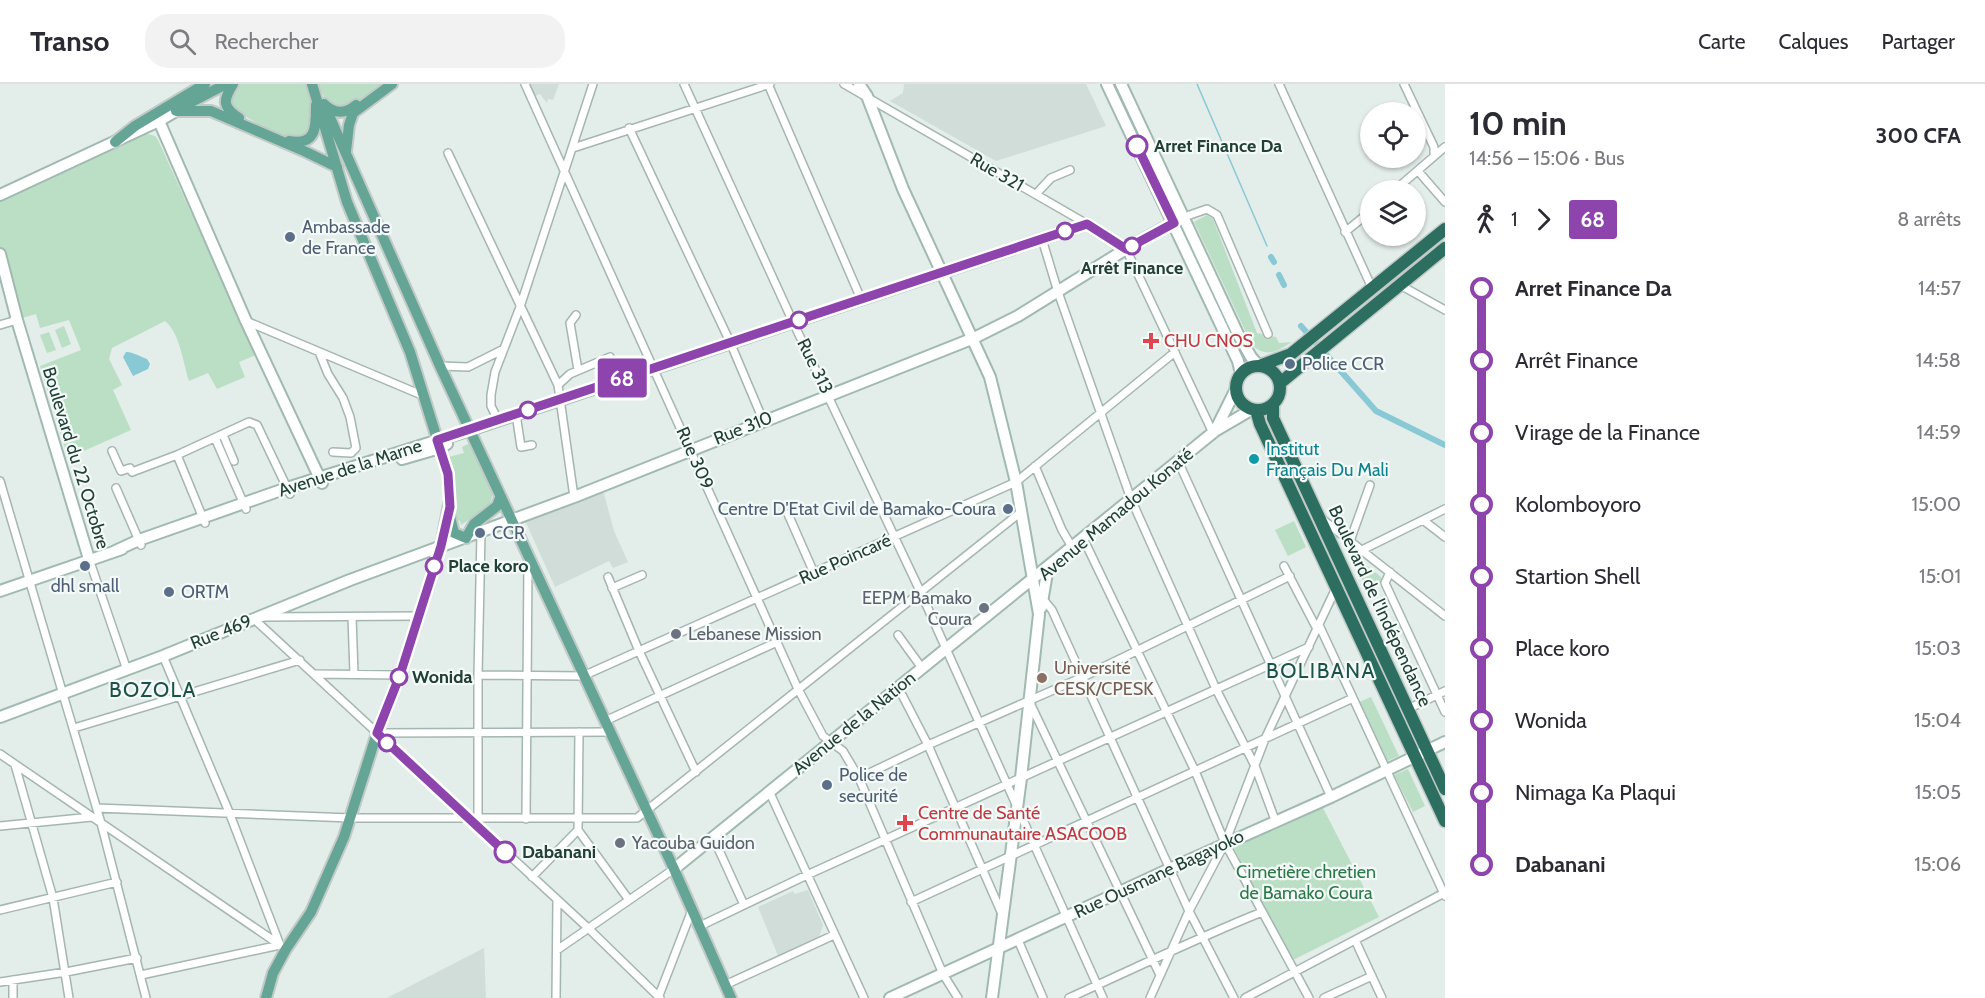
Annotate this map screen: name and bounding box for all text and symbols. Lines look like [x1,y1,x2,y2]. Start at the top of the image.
search box [145,14,565,68]
text: Transo [30,24,109,58]
icon: search [166,25,199,58]
text: Rechercher [214,28,319,55]
text: Carte [1698,29,1746,54]
text: Calques [1779,29,1849,54]
text: Partager [1882,29,1955,54]
map controls [1360,102,1426,246]
button: locate [1360,102,1426,168]
text: 10 min [1469,103,1567,143]
text: 300 CFA [1876,122,1961,149]
marker: Arret Finance Da [1126,135,1148,157]
place label: Arret Finance Da [1154,135,1282,157]
text: 14:56 – 15:06 · Bus [1469,146,1624,170]
street label: Rue 321 [966,148,1028,196]
button: layers [1360,180,1426,246]
icon: walk [1469,203,1502,236]
icon: forward [1527,203,1560,236]
text: 1 [1511,207,1518,231]
text: 68 [1581,207,1605,232]
text: 8 arrêts [1897,207,1961,231]
place label: Ambassade de France [302,216,390,259]
unlabelled marker [1056,222,1074,240]
marker: Ambassade de France [283,230,297,244]
marker: Arrêt Finance [1123,237,1141,255]
place label: Arrêt Finance [1081,257,1183,279]
text: Arret Finance Da [1515,275,1672,302]
text: 14:57 [1918,276,1961,300]
unlabelled marker [790,311,808,329]
place label: CHU CNOS [1164,330,1253,352]
marker: CHU CNOS [1142,332,1160,350]
street label: Rue 313 [792,335,838,397]
text: Arrêt Finance [1515,347,1638,374]
text: 14:58 [1916,348,1961,372]
place label: Police CCR [1302,353,1384,375]
marker: Police CCR [1283,357,1297,371]
line badge: 68 [595,358,649,398]
street label: Boulevard du 22 Octobre [38,364,114,552]
text: 68 [610,366,634,391]
unlabelled marker [519,401,537,419]
street label: Rue 310 [710,406,776,450]
text: Virage de la Finance [1515,419,1700,446]
text: 14:59 [1917,420,1961,444]
street label: Rue 309 [672,423,718,493]
street label: Avenue de la Marne [276,434,424,502]
place label: Institut Français Du Mali [1266,438,1389,481]
street label: Avenue Mamadou Konaté [1034,443,1198,585]
marker: Institut Français Du Mali [1247,452,1261,466]
text: Kolomboyoro [1515,491,1641,518]
text: 15:00 [1912,492,1961,516]
place label: Centre D'Etat Civil de Bamako-Coura [718,498,996,520]
marker: Centre D'Etat Civil de Bamako-Coura [1001,502,1015,516]
street label: Boulevard de l'Indépendance [1324,502,1436,710]
place label: CCR [492,522,525,544]
marker: CCR [473,526,487,540]
street label: Rue Poincaré [795,529,895,589]
place label: Place koro [448,555,528,577]
marker: Place koro [425,557,443,575]
marker: dhl small [78,559,92,573]
text: Startion Shell [1515,563,1640,590]
text: 15:01 [1919,564,1961,588]
place label: dhl small [51,575,120,597]
place label: ORTM [181,581,229,603]
marker: ORTM [162,585,176,599]
place label: EEPM Bamako Coura [862,587,972,630]
marker: EEPM Bamako Coura [977,601,991,615]
street label: Rue 469 [187,610,255,654]
place label: Lebanese Mission [688,623,822,645]
marker: Lebanese Mission [669,627,683,641]
text: Place koro [1515,635,1610,662]
text: 15:03 [1915,636,1961,660]
place label: Université CESK/CPESK [1054,657,1154,700]
district label: BOLIBANA [1266,658,1376,683]
place label: Wonida [412,666,472,688]
street label: Avenue de la Nation [788,667,920,779]
marker: Wonida [390,668,408,686]
marker: Université CESK/CPESK [1035,671,1049,685]
district label: BOZOLA [109,677,197,702]
text: Wonida [1515,707,1587,734]
text: 15:04 [1914,708,1961,732]
unlabelled marker [378,734,396,752]
place label: Police de securité [839,764,908,807]
marker: Police de securité [820,778,834,792]
text: Nimaga Ka Plaqui [1515,779,1676,806]
text: 15:05 [1915,780,1961,804]
place label: Centre de Santé Communautaire ASACOOB [918,802,1127,845]
marker: Centre de Santé Communautaire ASACOOB [896,814,914,832]
street label: Rue Ousmane Bagayoko [1071,825,1247,923]
place label: Yacouba Guidon [631,832,755,854]
marker: Yacouba Guidon [613,836,627,850]
marker: Dabanani [494,841,516,863]
place label: Dabanani [522,841,596,863]
text: Dabanani [1515,851,1606,878]
text: 15:06 [1914,852,1961,876]
park label: Cimetière chretien de Bamako Coura [1236,861,1376,904]

